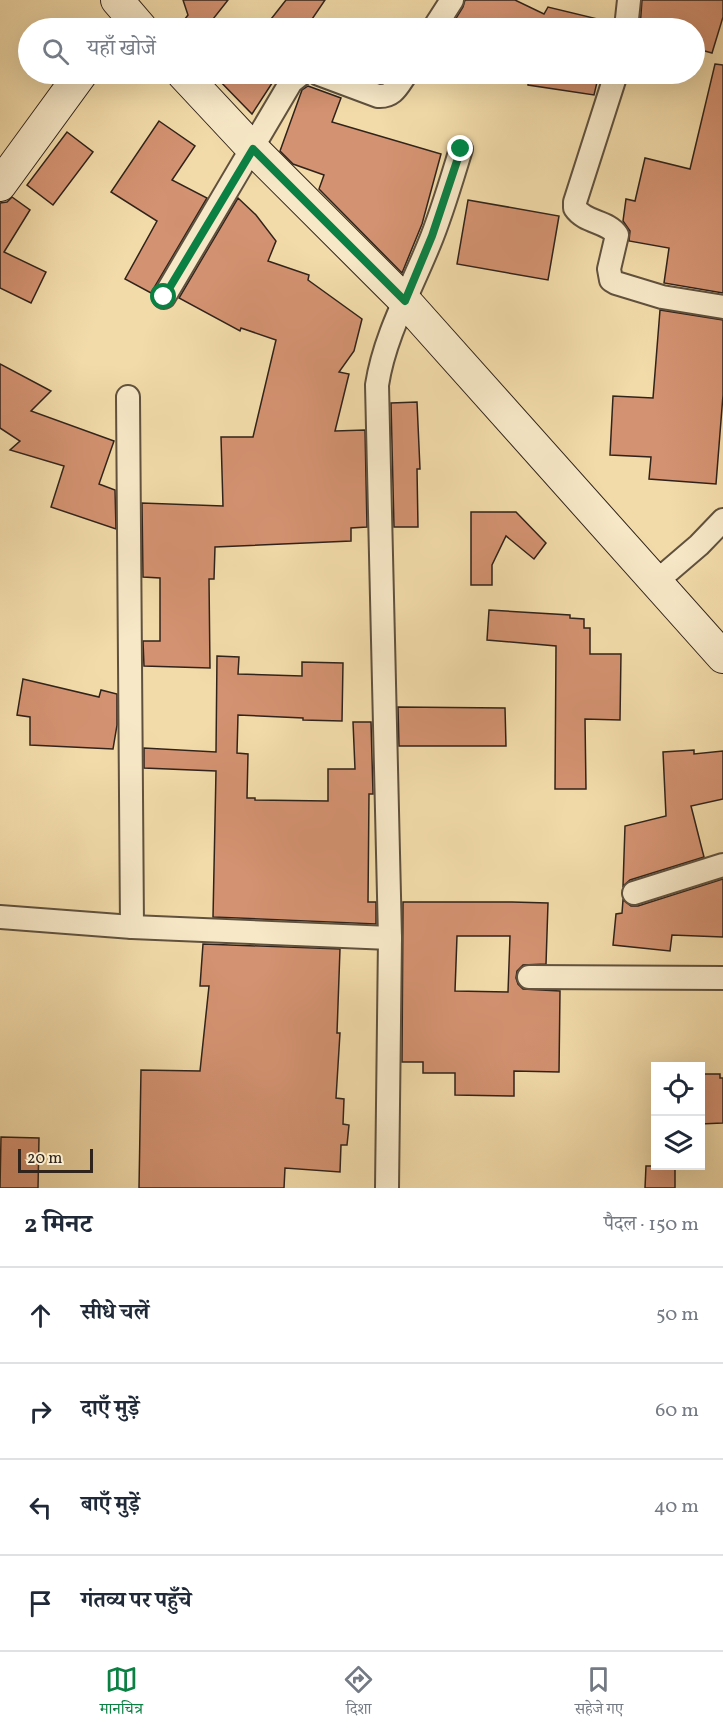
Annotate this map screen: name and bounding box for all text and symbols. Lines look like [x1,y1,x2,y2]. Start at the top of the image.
search box [18,18,705,84]
text: यहाँ खोजें [87,34,156,65]
icon: search [39,35,72,68]
route end [447,135,473,161]
route start [150,283,176,309]
map controls [651,1062,705,1170]
button: locate [651,1062,705,1116]
button: layers [651,1116,705,1170]
scale bar [18,1146,93,1174]
text: 20 m [27,1148,62,1170]
text: 2 मिनट [24,1207,92,1243]
text: पैदल · 150 m [604,1211,699,1239]
text: सीधे चलें [81,1298,149,1329]
icon: ahead [24,1299,57,1332]
text: 50 m [656,1301,699,1329]
text: दाएँ मुड़ें [81,1394,139,1425]
icon: right [24,1395,57,1428]
text: 60 m [655,1397,699,1425]
text: बाएँ मुड़ें [81,1490,140,1521]
icon: left [24,1491,57,1524]
text: 40 m [654,1493,699,1521]
text: गंतव्य पर पहुँचे [81,1586,192,1617]
icon: arrive [24,1587,57,1620]
tab: मानचित्र [100,1663,143,1724]
tab: दिशा [342,1663,375,1724]
tab: सहेजे गए [575,1663,623,1724]

